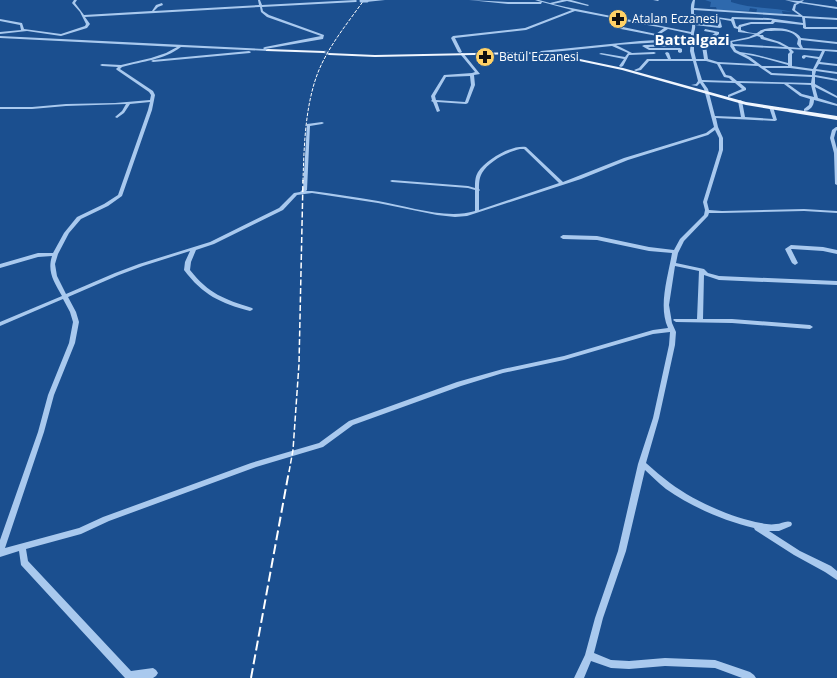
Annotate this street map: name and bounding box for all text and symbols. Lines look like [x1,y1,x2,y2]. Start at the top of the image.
pharmacy icon: Atalan Eczanesi [607,8,629,30]
place label: Atalan Eczanesi [632,10,718,27]
district label: Battalgazi [654,29,730,49]
pharmacy icon: Betül Eczanesi [474,46,496,68]
place label: Betül Eczanesi [499,48,579,65]

